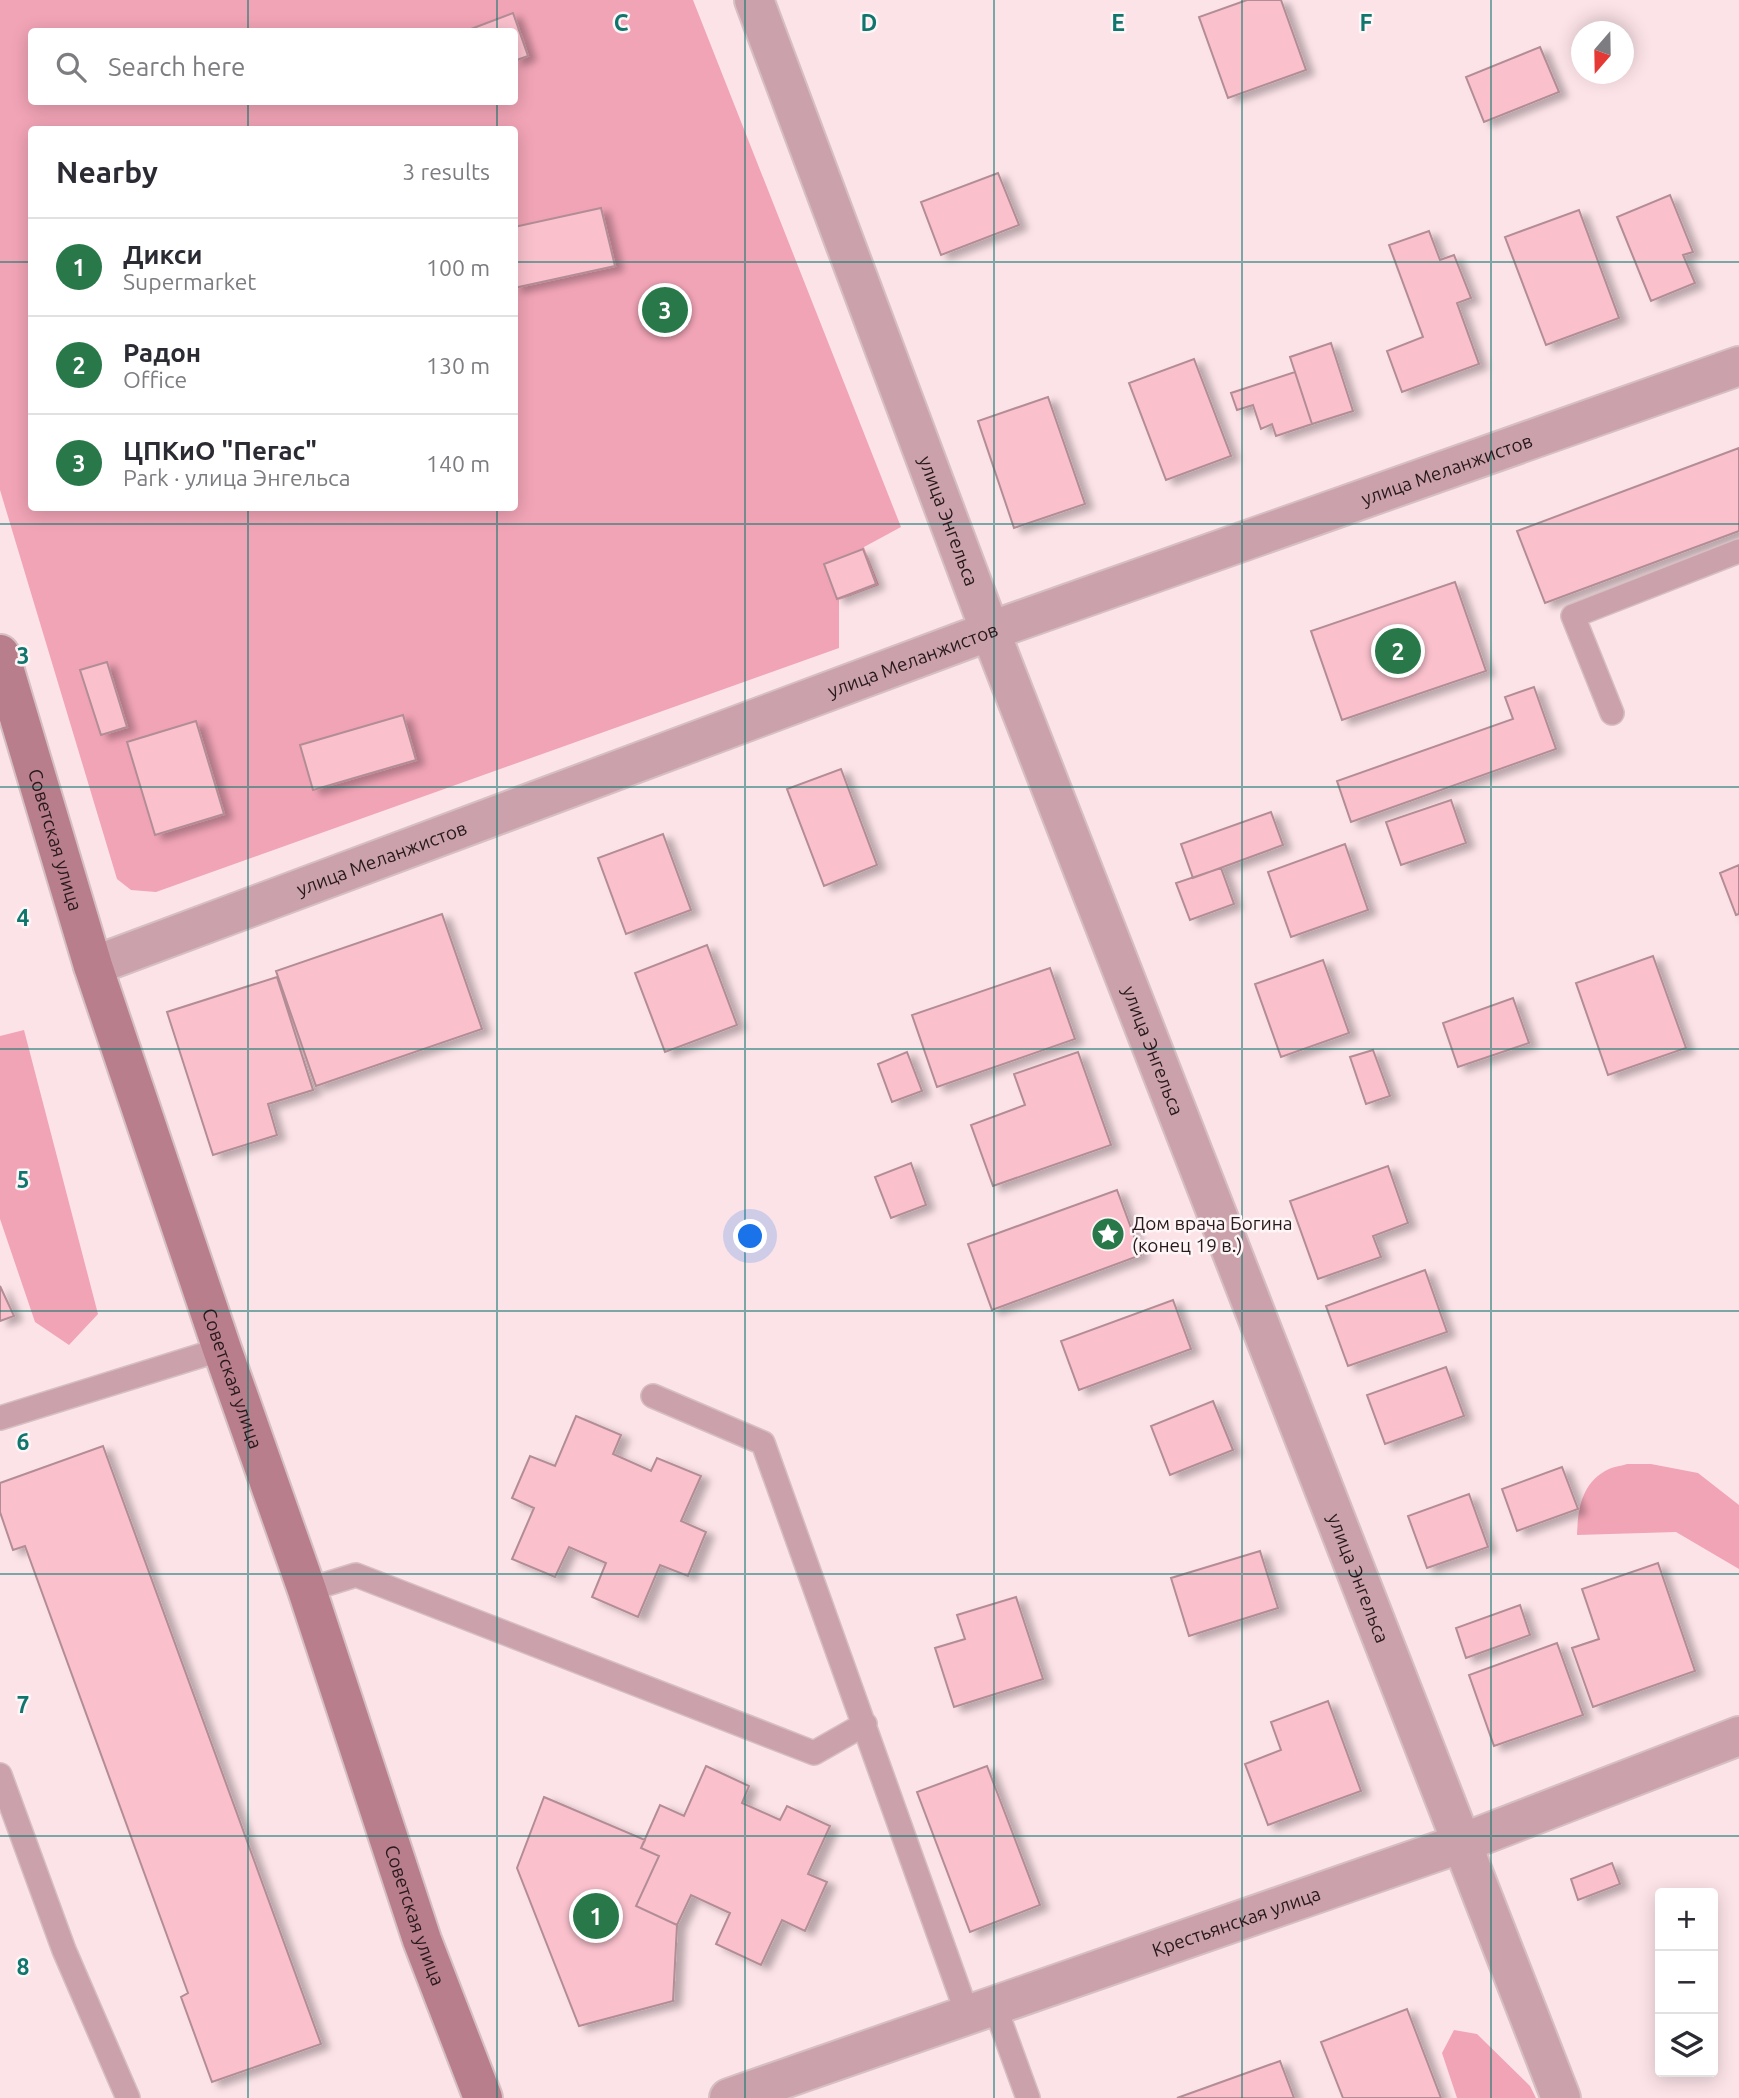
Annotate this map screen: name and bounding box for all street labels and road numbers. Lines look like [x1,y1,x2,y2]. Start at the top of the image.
street label: улица Меланжистов [1358,429,1535,510]
street label: улица Энгельса [914,453,983,589]
street label: улица Меланжистов [825,618,1001,702]
street label: Советская улица [24,766,87,914]
street label: улица Меланжистов [293,816,470,900]
street label: улица Энгельса [1118,983,1188,1118]
street label: Советская улица [198,1305,267,1452]
street label: улица Энгельса [1324,1510,1394,1646]
street label: Советская улица [381,1842,450,1989]
street label: Крестьянская улица [1149,1882,1323,1961]

